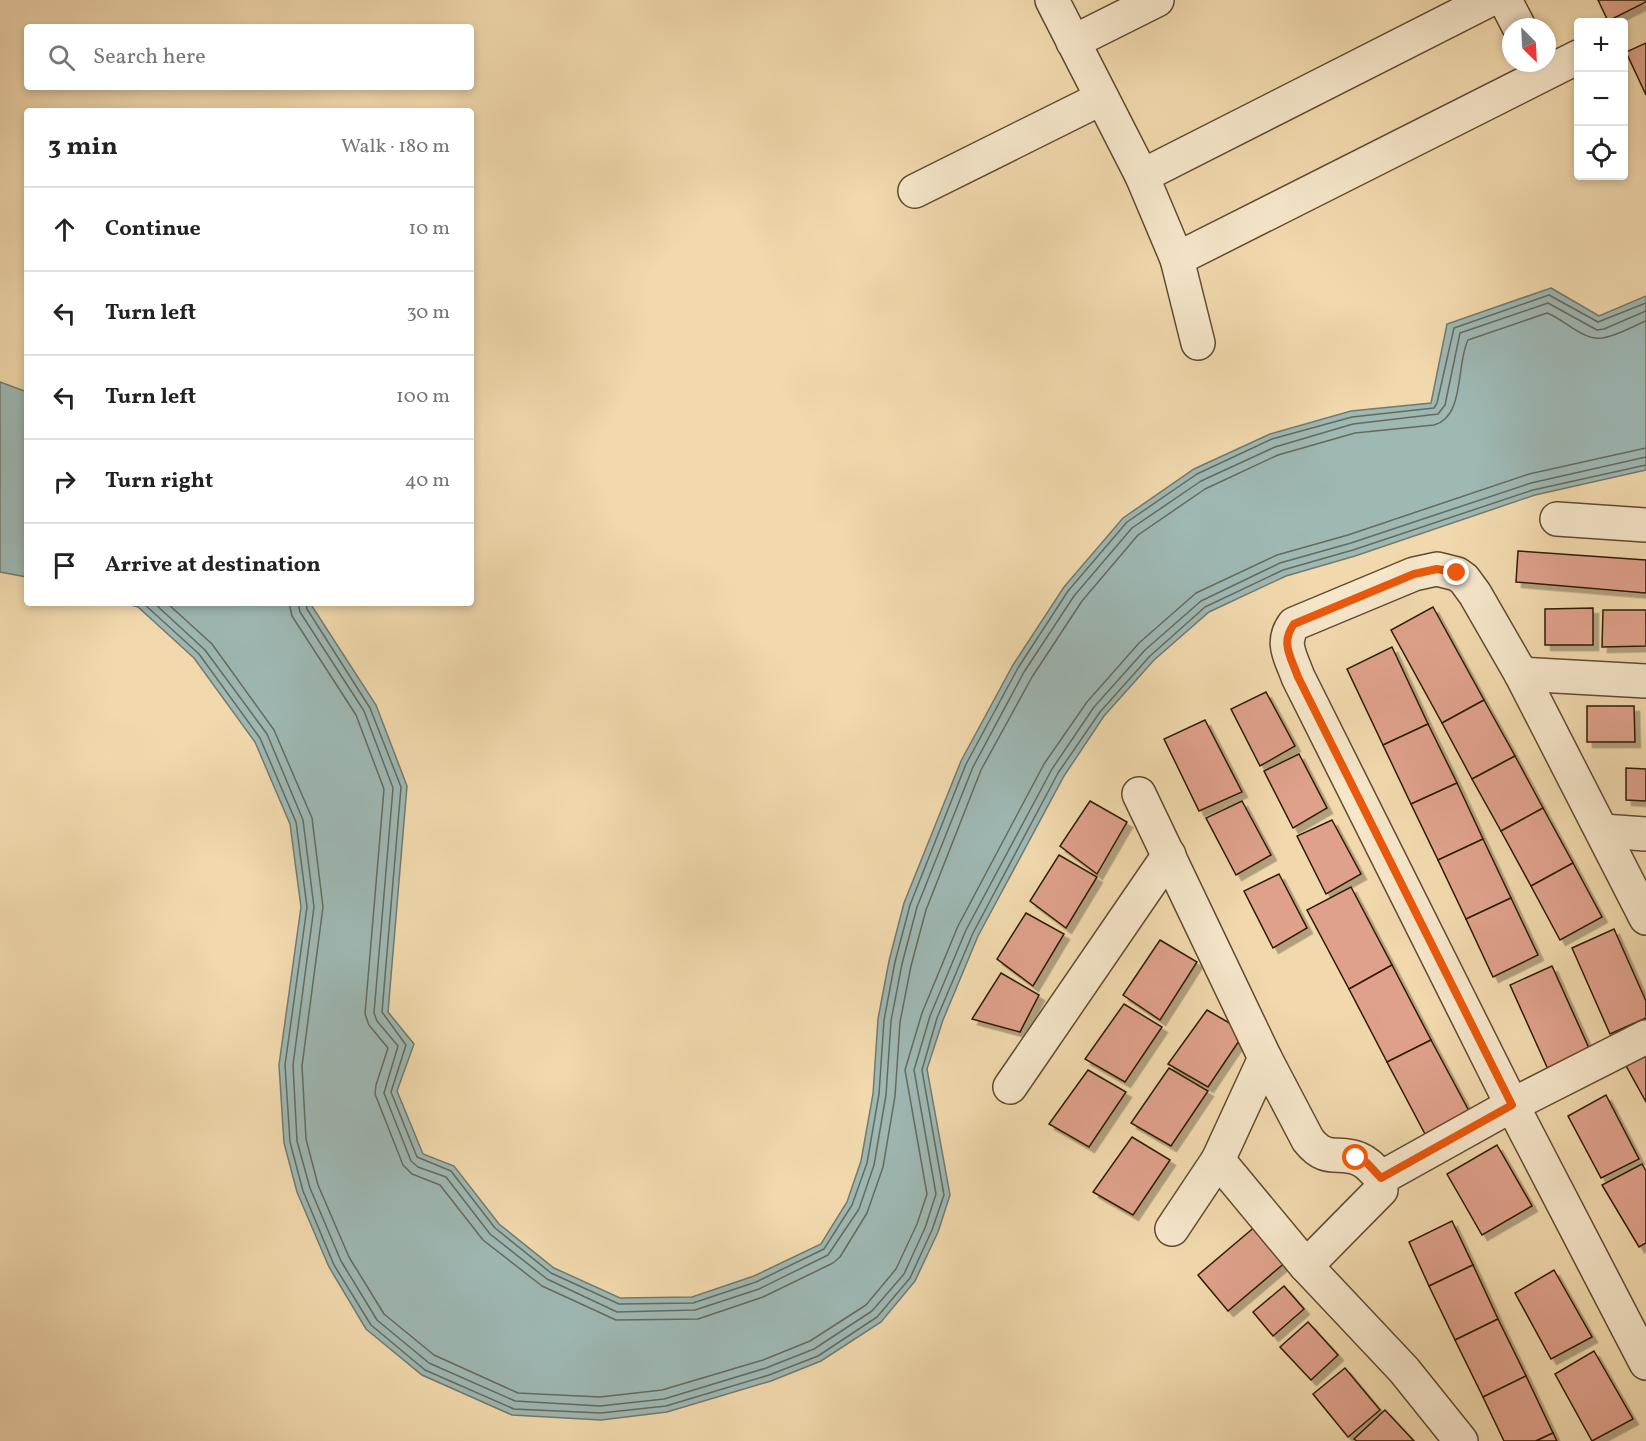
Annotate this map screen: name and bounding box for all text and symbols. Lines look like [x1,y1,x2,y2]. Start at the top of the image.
north arrow [1502,18,1556,72]
map controls [1574,18,1628,180]
button: + [1574,18,1628,72]
search box [24,24,474,90]
icon: search [45,41,78,74]
text: Search here [93,42,206,73]
button: − [1574,72,1628,126]
button: locate [1574,126,1628,180]
text: 3 min [48,129,118,165]
text: Walk · 180 m [341,133,450,161]
icon: ahead [48,213,81,246]
text: Continue [105,214,201,245]
text: 10 m [409,215,450,243]
icon: left [48,297,81,330]
text: Turn left [105,298,196,329]
text: 30 m [406,299,450,327]
icon: left [48,381,81,414]
text: Turn left [105,382,196,413]
text: 100 m [396,383,450,411]
icon: right [48,465,81,498]
text: Turn right [105,466,213,497]
text: 40 m [405,467,450,495]
icon: arrive [48,549,81,582]
text: Arrive at destination [105,550,321,581]
route end [1443,559,1469,585]
route start [1342,1144,1368,1170]

